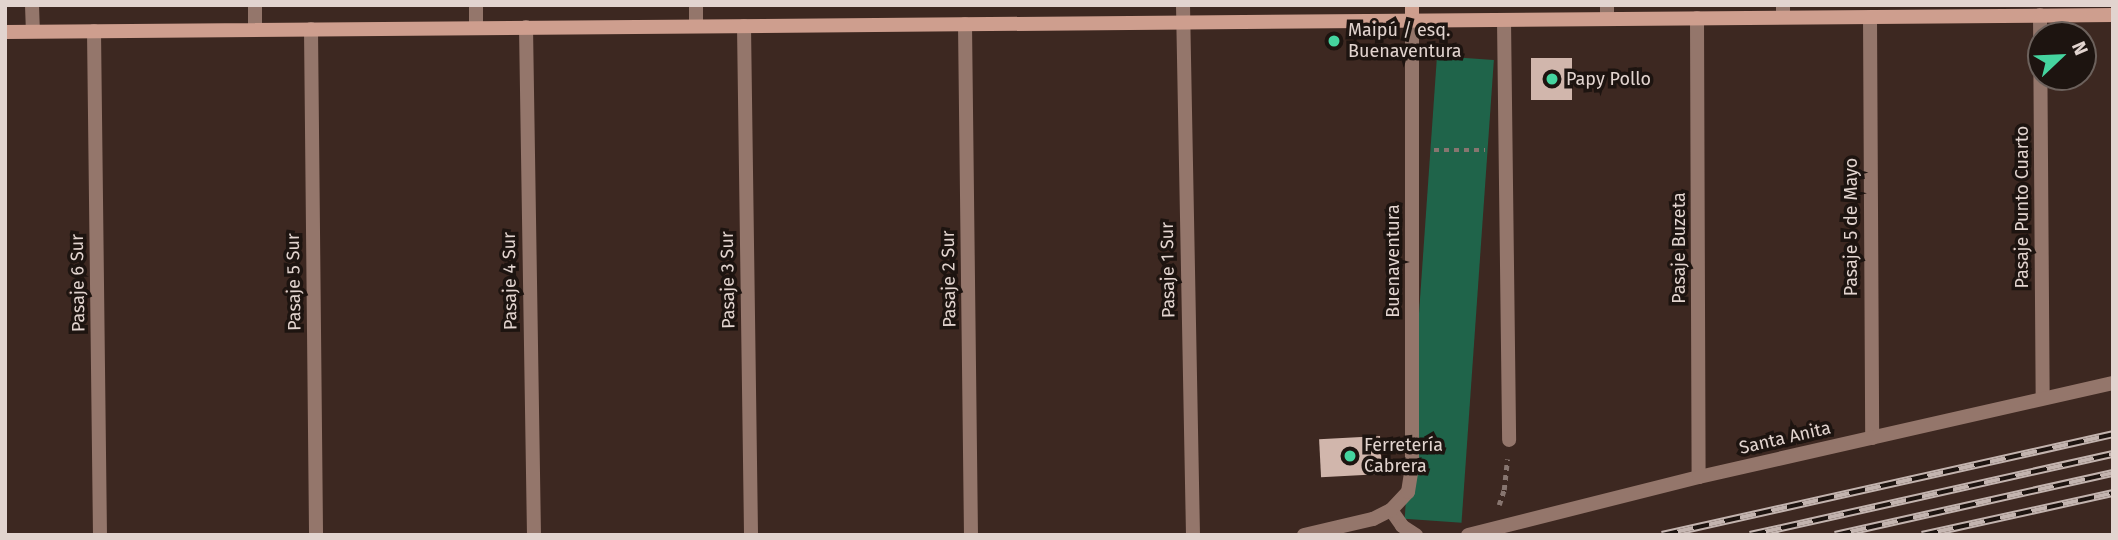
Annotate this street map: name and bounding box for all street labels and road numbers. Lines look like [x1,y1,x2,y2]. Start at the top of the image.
street label: Pasaje Punto Cuarto [2011,126,2033,288]
street label: Pasaje 5 de Mayo [1840,158,1862,296]
street label: Pasaje Buzeta [1668,192,1690,304]
street label: Buenaventura [1382,204,1404,318]
street label: Pasaje 1 Sur [1156,222,1180,318]
street label: Pasaje 2 Sur [937,230,961,328]
street label: Pasaje 3 Sur [716,231,740,329]
street label: Pasaje 4 Sur [498,232,522,330]
street label: Pasaje 5 Sur [282,233,306,331]
street label: Pasaje 6 Sur [66,234,90,332]
street label: Santa Anita [1737,417,1833,459]

